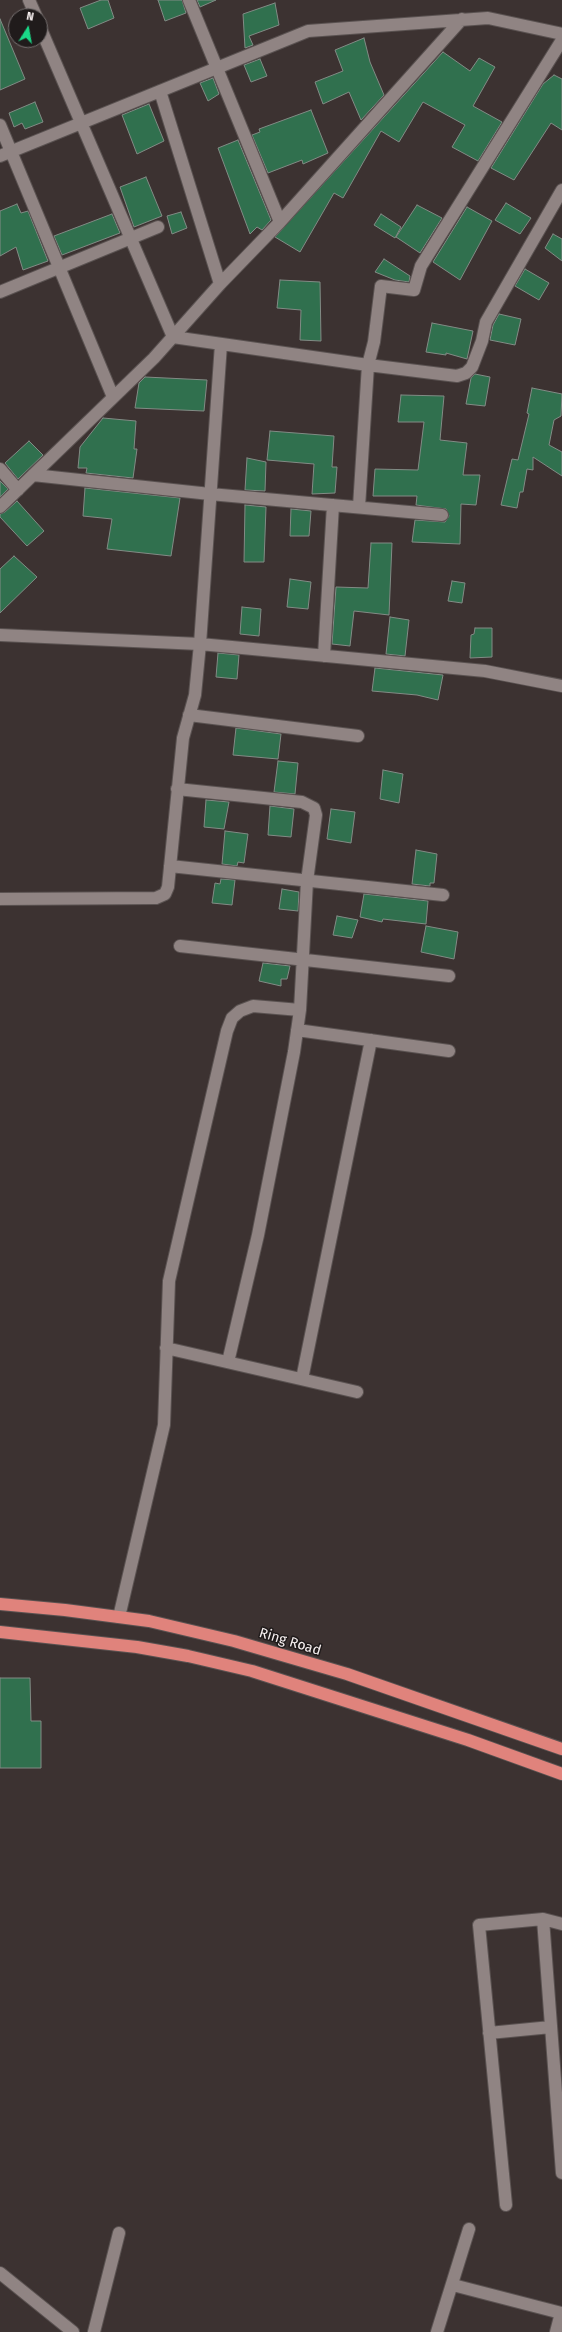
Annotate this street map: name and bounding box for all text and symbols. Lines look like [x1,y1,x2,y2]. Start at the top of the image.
north arrow [8,8,48,48]
text: N [25,10,35,24]
street label: Ring Road [257,1625,323,1659]

